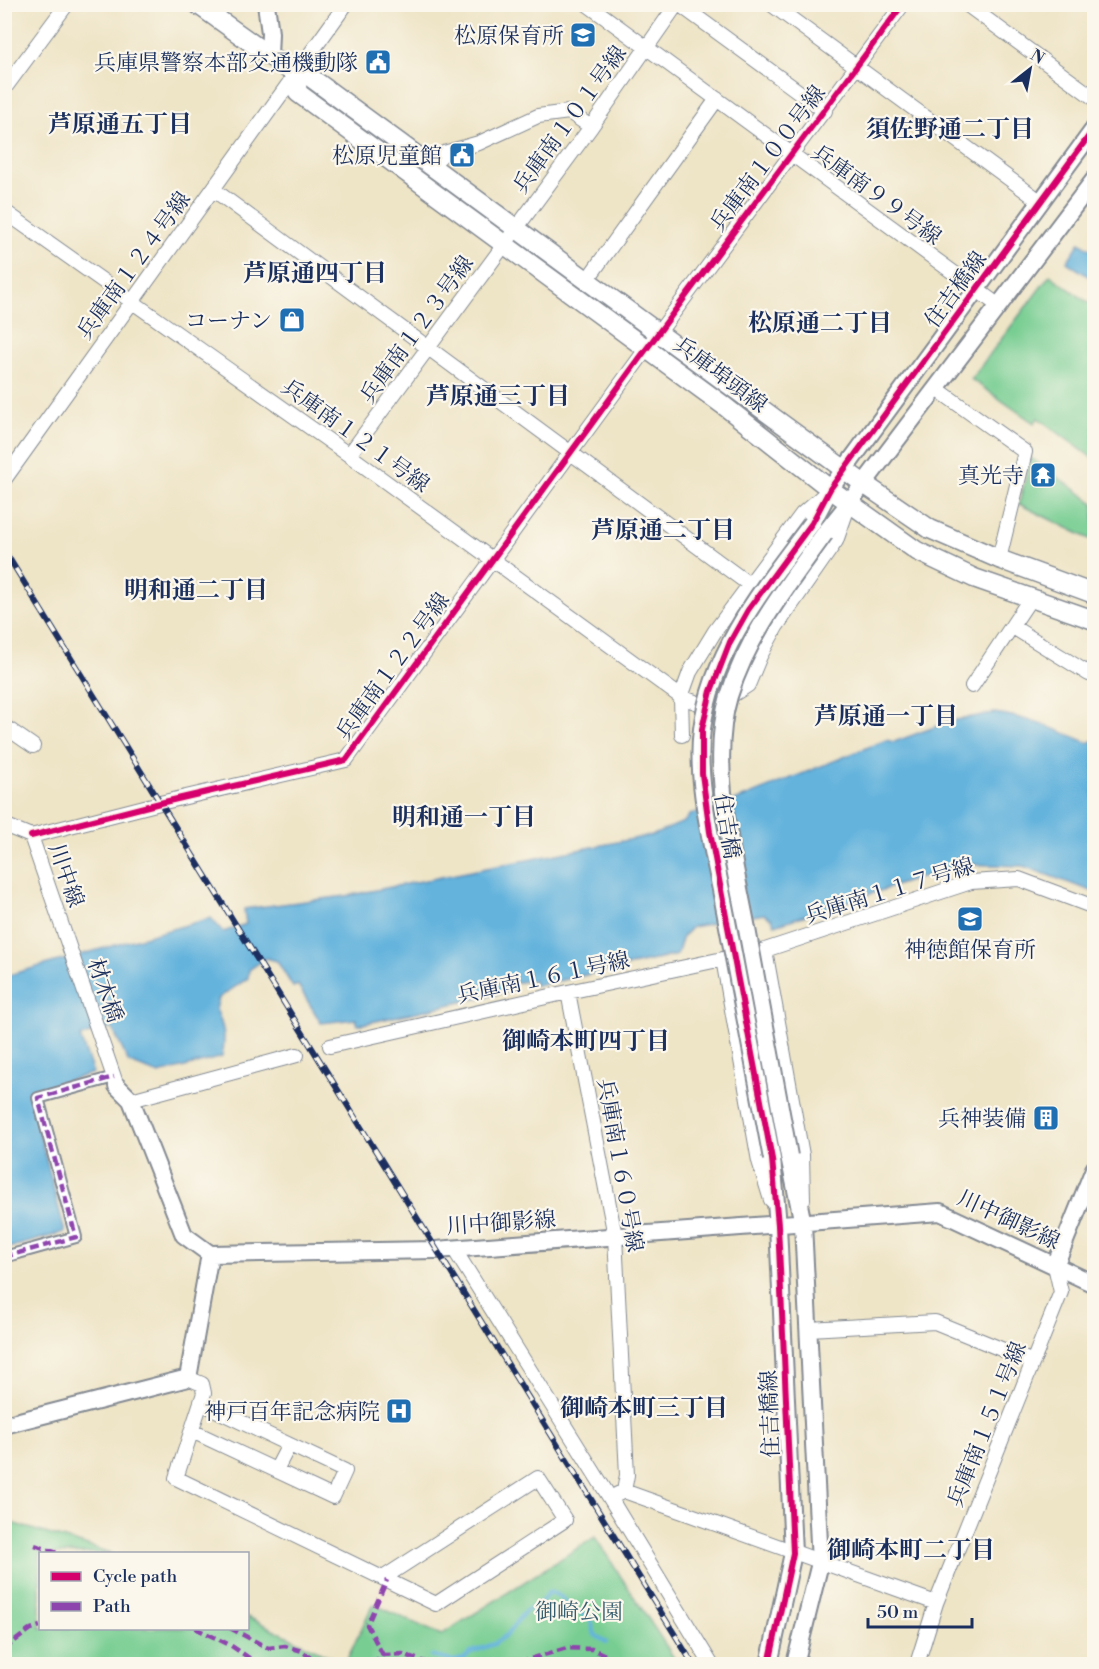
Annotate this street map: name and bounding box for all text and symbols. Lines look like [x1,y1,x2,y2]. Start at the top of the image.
school or university icon: 松原保育所 [568,20,598,50]
place label: 松原保育所 [454,23,564,50]
north arrow [1000,39,1060,99]
street label: 兵庫南１０１号線 [508,41,633,199]
text: N [1027,45,1048,69]
public building icon: 兵庫県警察本部交通機動隊 [363,47,393,77]
place label: 兵庫県警察本部交通機動隊 [94,50,358,77]
street label: 兵庫南１００号線 [704,80,832,237]
district label: 芦原通五丁目 [48,110,192,140]
district label: 須佐野通二丁目 [866,115,1034,145]
street label: 兵庫南９９号線 [806,139,946,251]
public building icon: 松原児童館 [447,140,477,170]
place label: 松原児童館 [332,143,442,170]
street label: 兵庫南１２４号線 [72,187,197,345]
street label: 住吉橋線 [919,246,993,333]
street label: 兵庫南１２３号線 [355,251,480,409]
district label: 芦原通四丁目 [243,259,387,289]
shop icon: コーナン [277,305,307,335]
place label: コーナン [185,308,272,335]
district label: 松原通二丁目 [748,309,892,339]
street label: 兵庫埠頭線 [668,331,772,419]
street label: 兵庫南１２１号線 [276,374,434,499]
district label: 芦原通三丁目 [426,382,570,412]
temple icon: 真光寺 [1028,460,1058,490]
place label: 真光寺 [958,463,1024,490]
district label: 芦原通二丁目 [591,516,735,546]
district label: 明和通二丁目 [124,576,268,606]
street label: 兵庫南１２２号線 [331,588,456,746]
district label: 芦原通一丁目 [814,702,958,732]
street label: 住吉橋 [708,792,745,861]
district label: 明和通一丁目 [392,803,536,833]
street label: 川中線 [42,840,89,911]
street label: 兵庫南１１７号線 [801,853,978,930]
school or university icon: 神徳館保育所 [955,904,985,934]
place label: 神徳館保育所 [904,937,1036,964]
street label: 兵庫南１６１号線 [454,947,632,1010]
street label: 材木橋 [81,955,128,1026]
district label: 御崎本町四丁目 [502,1027,670,1057]
street label: 兵庫南１６０号線 [591,1076,648,1254]
building icon: 兵神装備 [1031,1103,1061,1133]
place label: 兵神装備 [938,1106,1026,1133]
street label: 川中御影線 [953,1185,1064,1256]
street label: 川中御影線 [445,1206,557,1241]
street label: 兵庫南１５１号線 [942,1338,1033,1511]
street label: 住吉橋線 [755,1369,786,1458]
district label: 御崎本町三丁目 [560,1394,728,1424]
hospital icon: 神戸百年記念病院 [384,1396,414,1426]
place label: 神戸百年記念病院 [204,1399,380,1426]
district label: 御崎本町二丁目 [827,1536,995,1566]
legend [39,1552,249,1630]
text: Cycle path [93,1565,177,1588]
scale bar [868,1591,972,1629]
text: Path [93,1595,131,1618]
park label: 御崎公園 [535,1599,623,1626]
text: 50 m [877,1601,919,1624]

